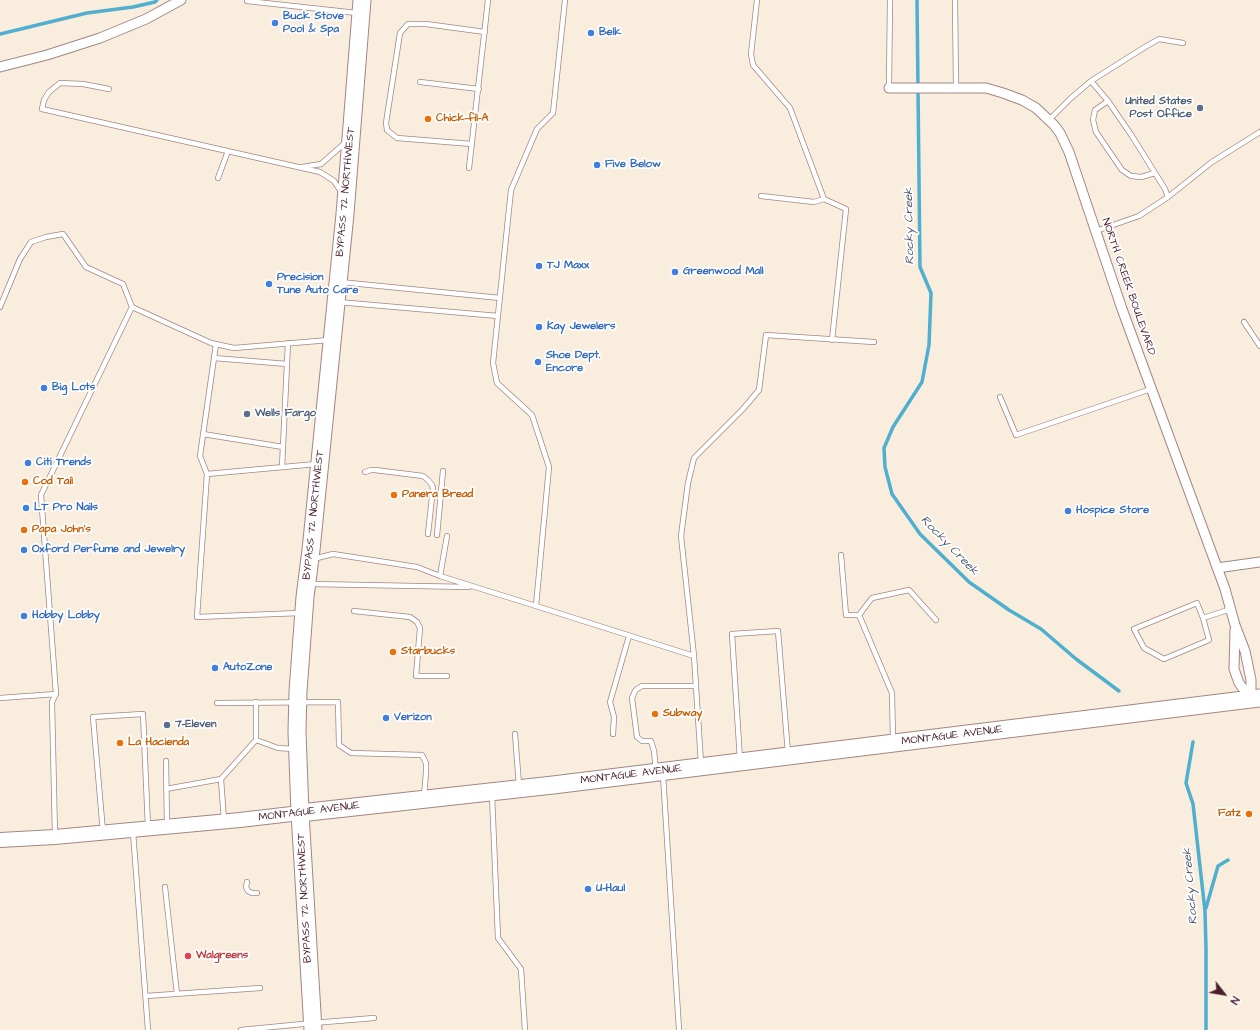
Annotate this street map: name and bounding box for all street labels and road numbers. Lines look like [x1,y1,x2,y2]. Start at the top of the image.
street label: BYPASS 72 NORTHWEST [334,127,358,257]
street label: NORTH CREEK BOULEVARD [1098,217,1158,357]
street label: BYPASS 72 NORTHWEST [301,450,327,580]
street label: MONTAGUE AVENUE [901,723,1003,749]
street label: MONTAGUE AVENUE [580,762,682,788]
street label: MONTAGUE AVENUE [258,799,360,825]
street label: BYPASS 72 NORTHWEST [295,833,315,963]

